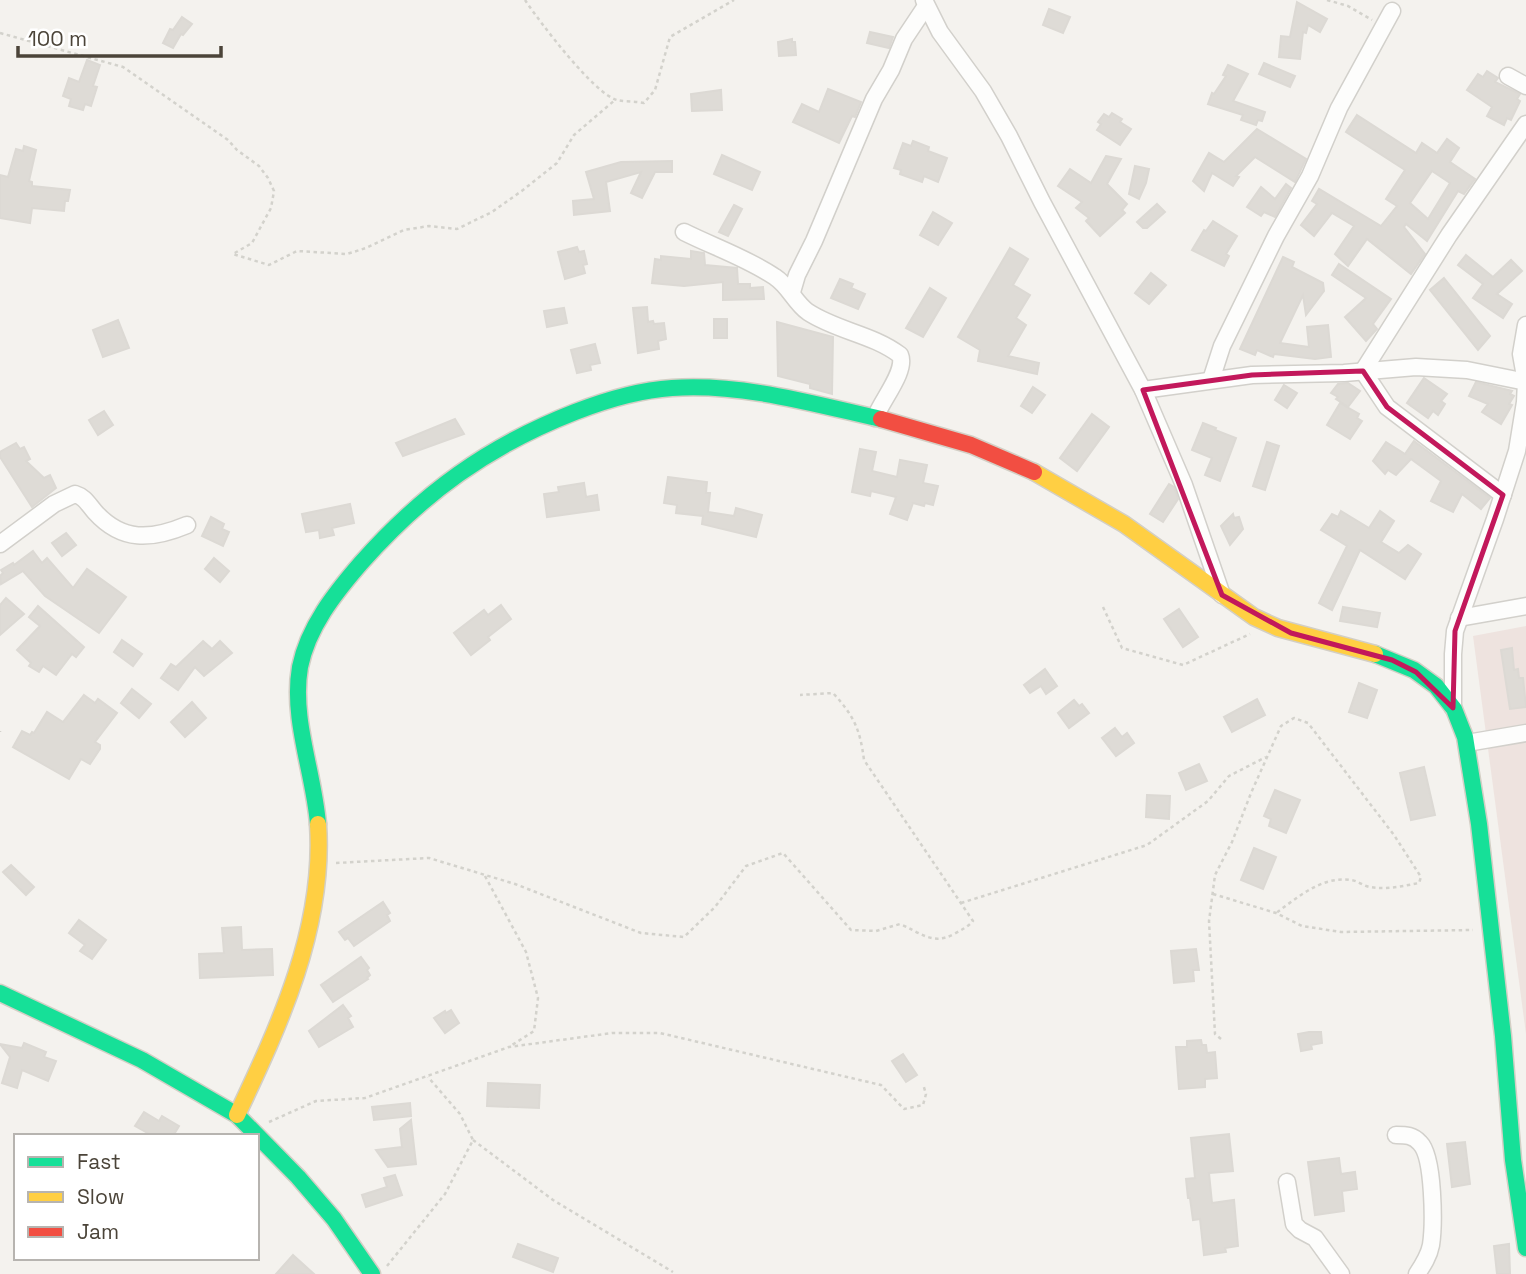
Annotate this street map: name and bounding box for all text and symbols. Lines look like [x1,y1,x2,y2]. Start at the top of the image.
scale bar [18,14,220,58]
text: 100 m [28,25,87,52]
legend [14,1134,259,1260]
text: Fast [77,1148,121,1175]
text: Slow [77,1183,125,1210]
text: Jam [77,1218,119,1245]

